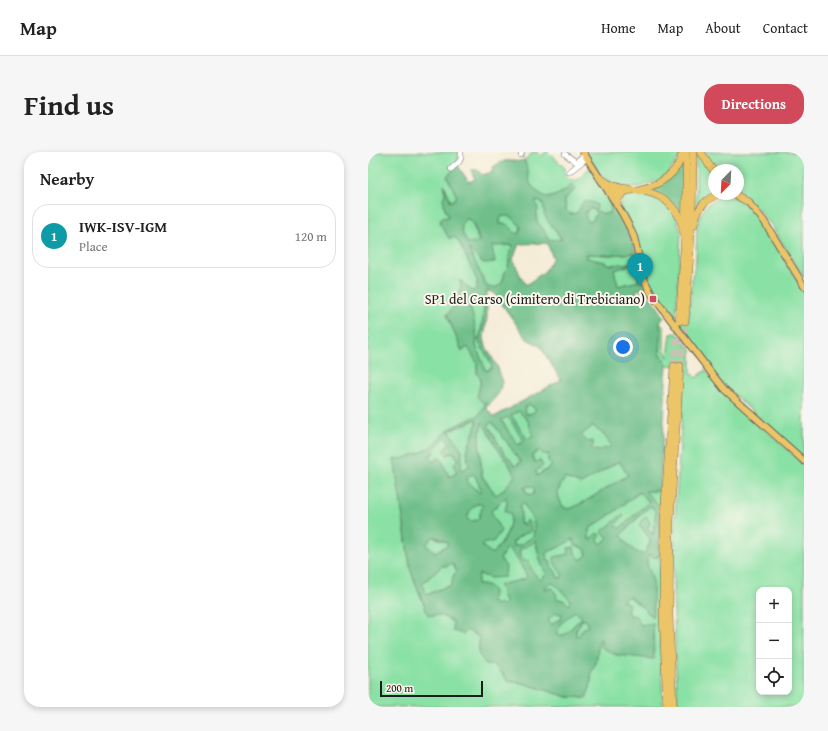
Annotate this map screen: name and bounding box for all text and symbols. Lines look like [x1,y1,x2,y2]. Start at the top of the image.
text: Map [20,14,57,42]
text: Home [601,18,636,38]
text: Map [658,18,683,38]
text: About [705,18,741,38]
text: Contact [763,18,808,38]
text: Find us [24,84,114,125]
button: Directions [704,84,804,124]
north arrow [708,164,744,200]
text: Nearby [40,166,94,191]
text: IWK-ISV-IGM [79,216,167,237]
text: 1 [51,227,57,246]
text: 120 m [295,227,327,246]
text: Place [79,237,108,256]
pin: 1 [627,253,653,286]
place label: SP1 del Carso (cimitero di Trebiciano) [425,289,645,309]
marker: SP1 del Carso (cimitero di Trebiciano) [648,294,658,304]
your location [613,337,633,357]
map controls [756,587,792,695]
button: + [756,587,792,623]
button: − [756,623,792,659]
button: locate [756,659,792,695]
scale bar [380,679,483,698]
text: 200 m [386,680,413,696]

